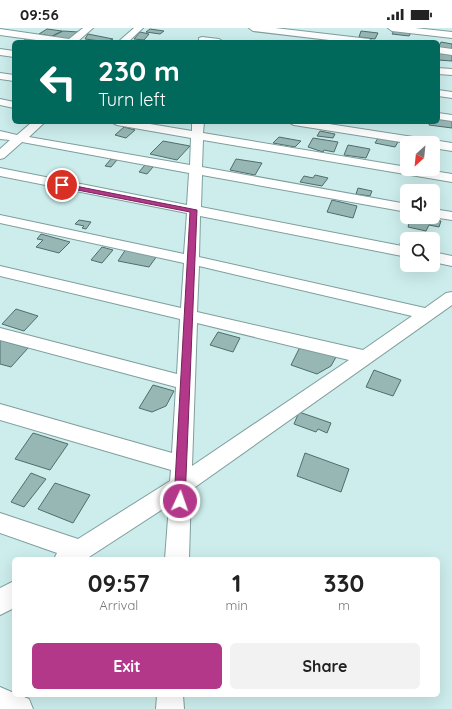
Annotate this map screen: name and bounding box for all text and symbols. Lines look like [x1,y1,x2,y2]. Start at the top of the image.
text: 09:56 [20,5,59,24]
text: 230 m [98,53,180,88]
icon: left [32,56,84,108]
text: Turn left [98,88,166,111]
north arrow [400,136,440,176]
map controls [400,136,440,272]
pin [45,168,79,202]
icon: arrive [51,174,73,196]
button: sound [400,184,440,224]
button: search [400,232,440,272]
position arrow [159,480,201,522]
text: 09:57 [88,568,150,598]
text: 1 [232,568,241,598]
text: 330 [324,568,364,598]
text: Arrival [99,597,138,613]
text: min [226,597,248,613]
text: m [338,597,350,613]
button: Exit [32,643,222,689]
button: Share [230,643,420,689]

